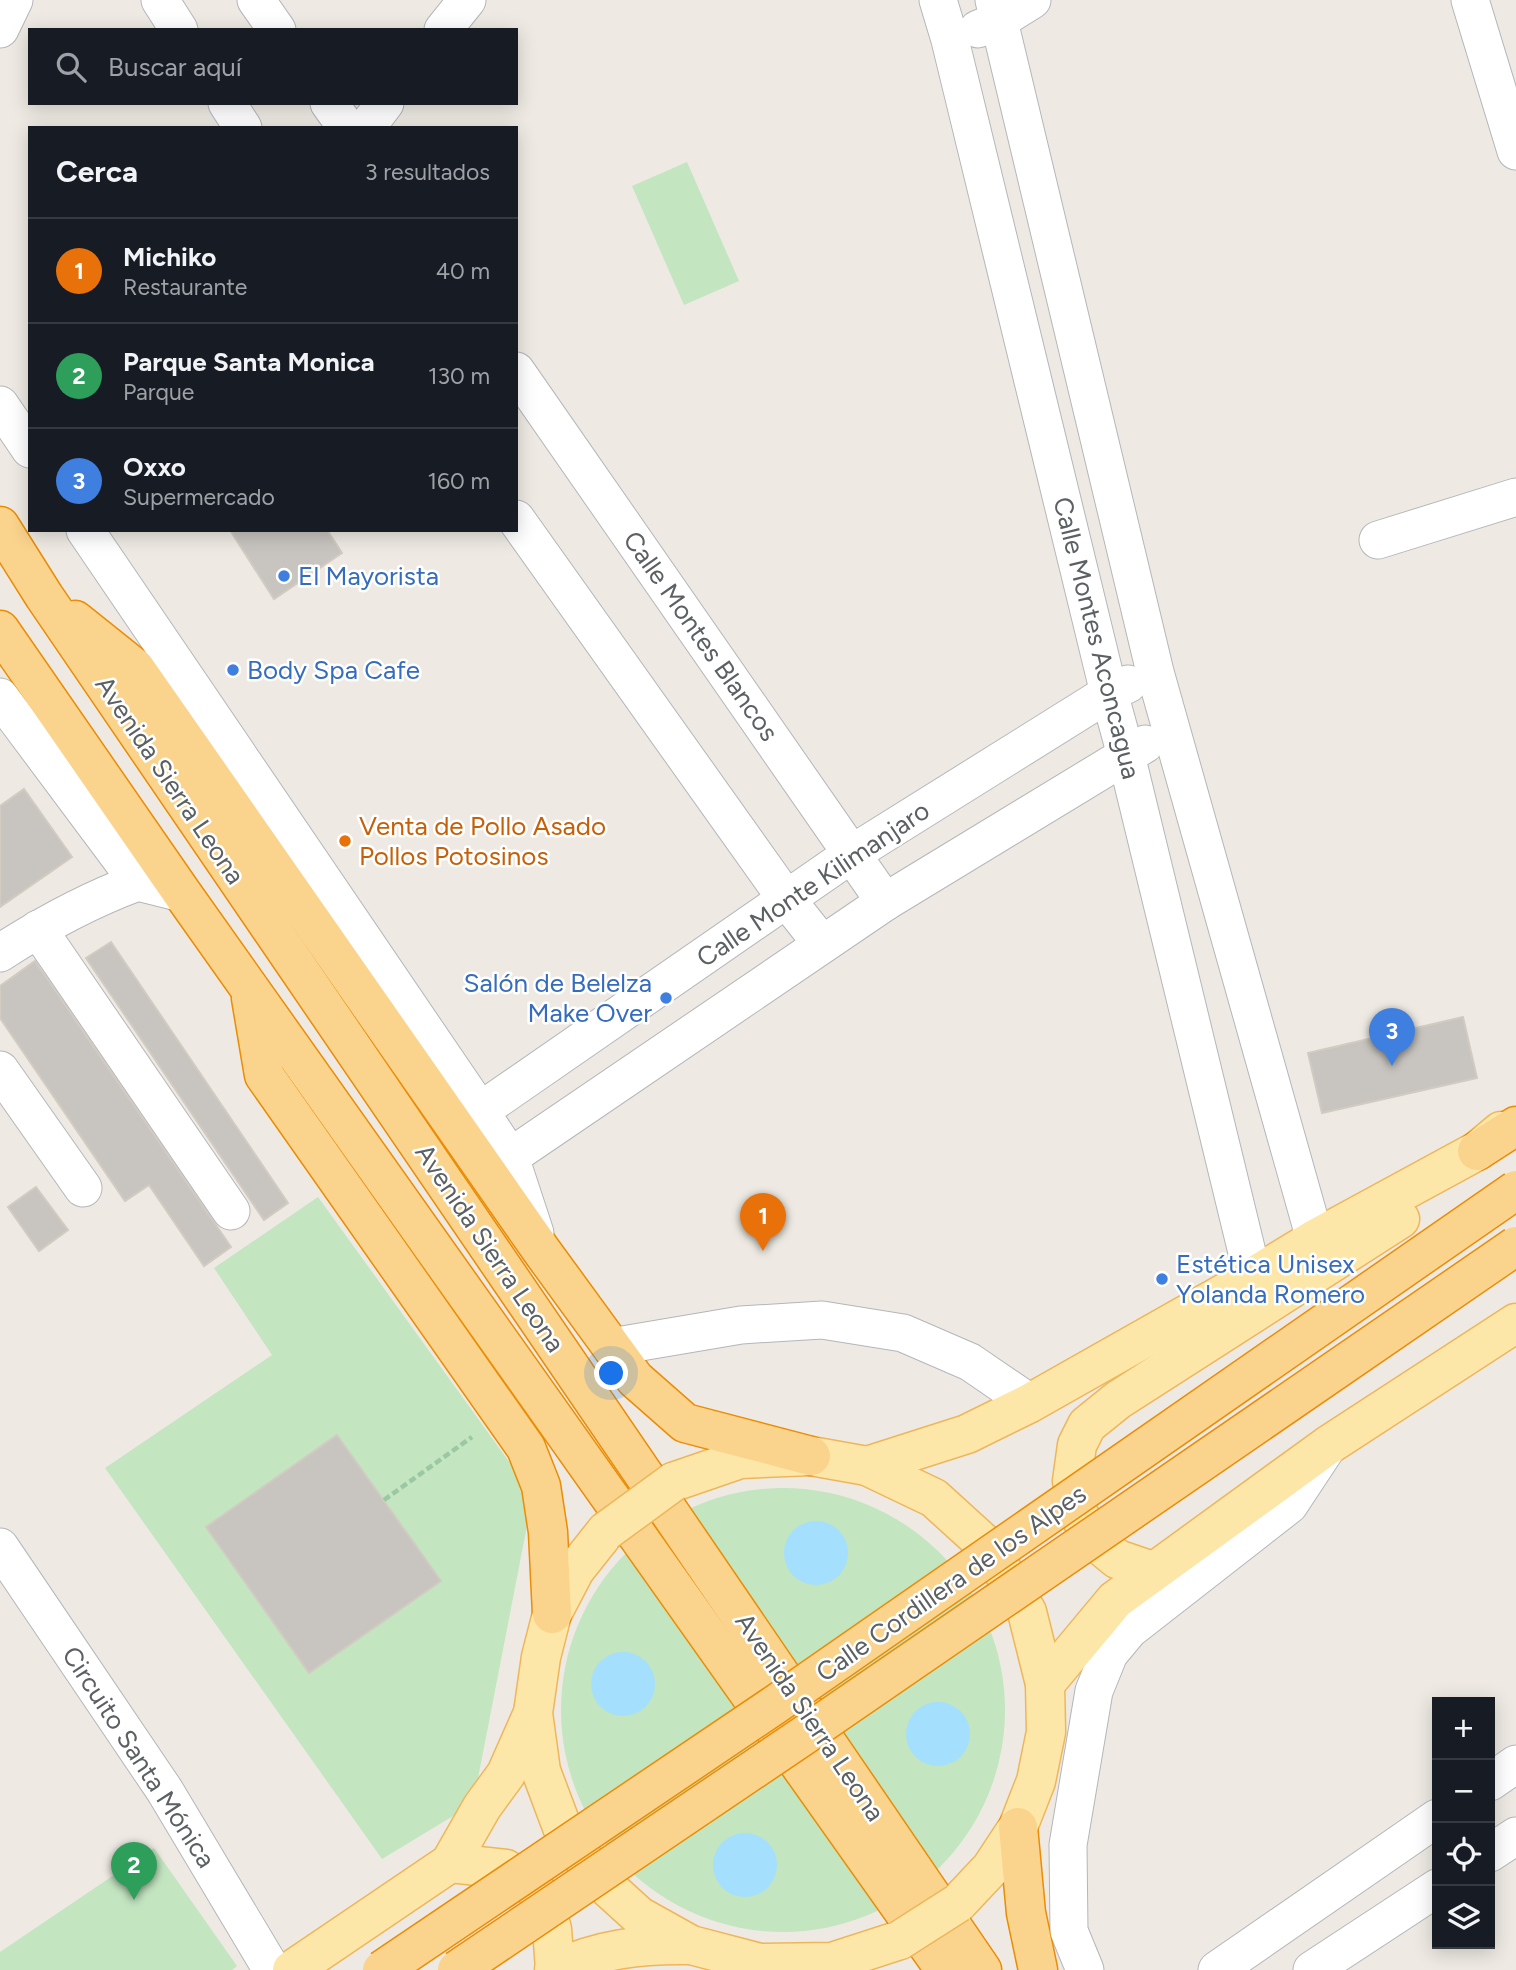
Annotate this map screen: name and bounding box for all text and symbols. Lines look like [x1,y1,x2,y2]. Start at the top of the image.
search box [28,28,518,105]
icon: search [52,48,90,86]
text: Buscar aquí [108,51,242,83]
text: Cerca [56,153,138,190]
text: 3 resultados [365,158,490,186]
text: Michiko [123,241,216,273]
text: 1 [74,257,84,285]
text: 40 m [436,257,490,285]
text: Restaurante [123,273,247,301]
text: Parque Santa Monica [123,346,375,378]
text: 2 [72,362,86,390]
text: 130 m [428,362,490,390]
text: Parque [123,378,194,406]
text: Oxxo [123,451,186,483]
text: 3 [73,467,85,495]
text: 160 m [427,467,490,495]
text: Supermercado [123,483,275,511]
street label: Calle Montes Aconcagua [1046,494,1148,782]
street label: Calle Montes Blancos [617,525,785,747]
place label: El Mayorista [298,560,439,592]
marker: El Mayorista [276,568,292,584]
place label: Body Spa Cafe [247,654,420,686]
marker: Body Spa Cafe [225,662,241,678]
street label: Avenida Sierra Leona [88,670,252,890]
street label: Calle Monte Kilimanjaro [691,794,935,974]
place label: Venta de Pollo Asado Pollos Potosinos [359,810,606,872]
marker: Venta de Pollo Asado Pollos Potosinos [337,833,353,849]
place label: Salón de Belelza Make Over [463,967,652,1029]
marker: Salón de Belelza Make Over [658,990,674,1006]
pin: 3 [1369,1008,1415,1066]
street label: Avenida Sierra Leona [408,1138,572,1358]
pin: 1 [740,1193,786,1251]
place label: Estética Unisex Yolanda Romero [1176,1248,1365,1310]
marker: Estética Unisex Yolanda Romero [1154,1271,1170,1287]
your location [594,1356,628,1390]
street label: Calle Cordillera de los Alpes [810,1477,1092,1689]
street label: Avenida Sierra Leona [728,1607,892,1827]
street label: Circuito Santa Mónica [55,1640,223,1874]
map controls [1432,1697,1495,1949]
button: + [1432,1697,1495,1760]
button: − [1432,1760,1495,1823]
button: locate [1432,1823,1495,1886]
pin: 2 [111,1842,157,1900]
button: layers [1432,1886,1495,1949]

